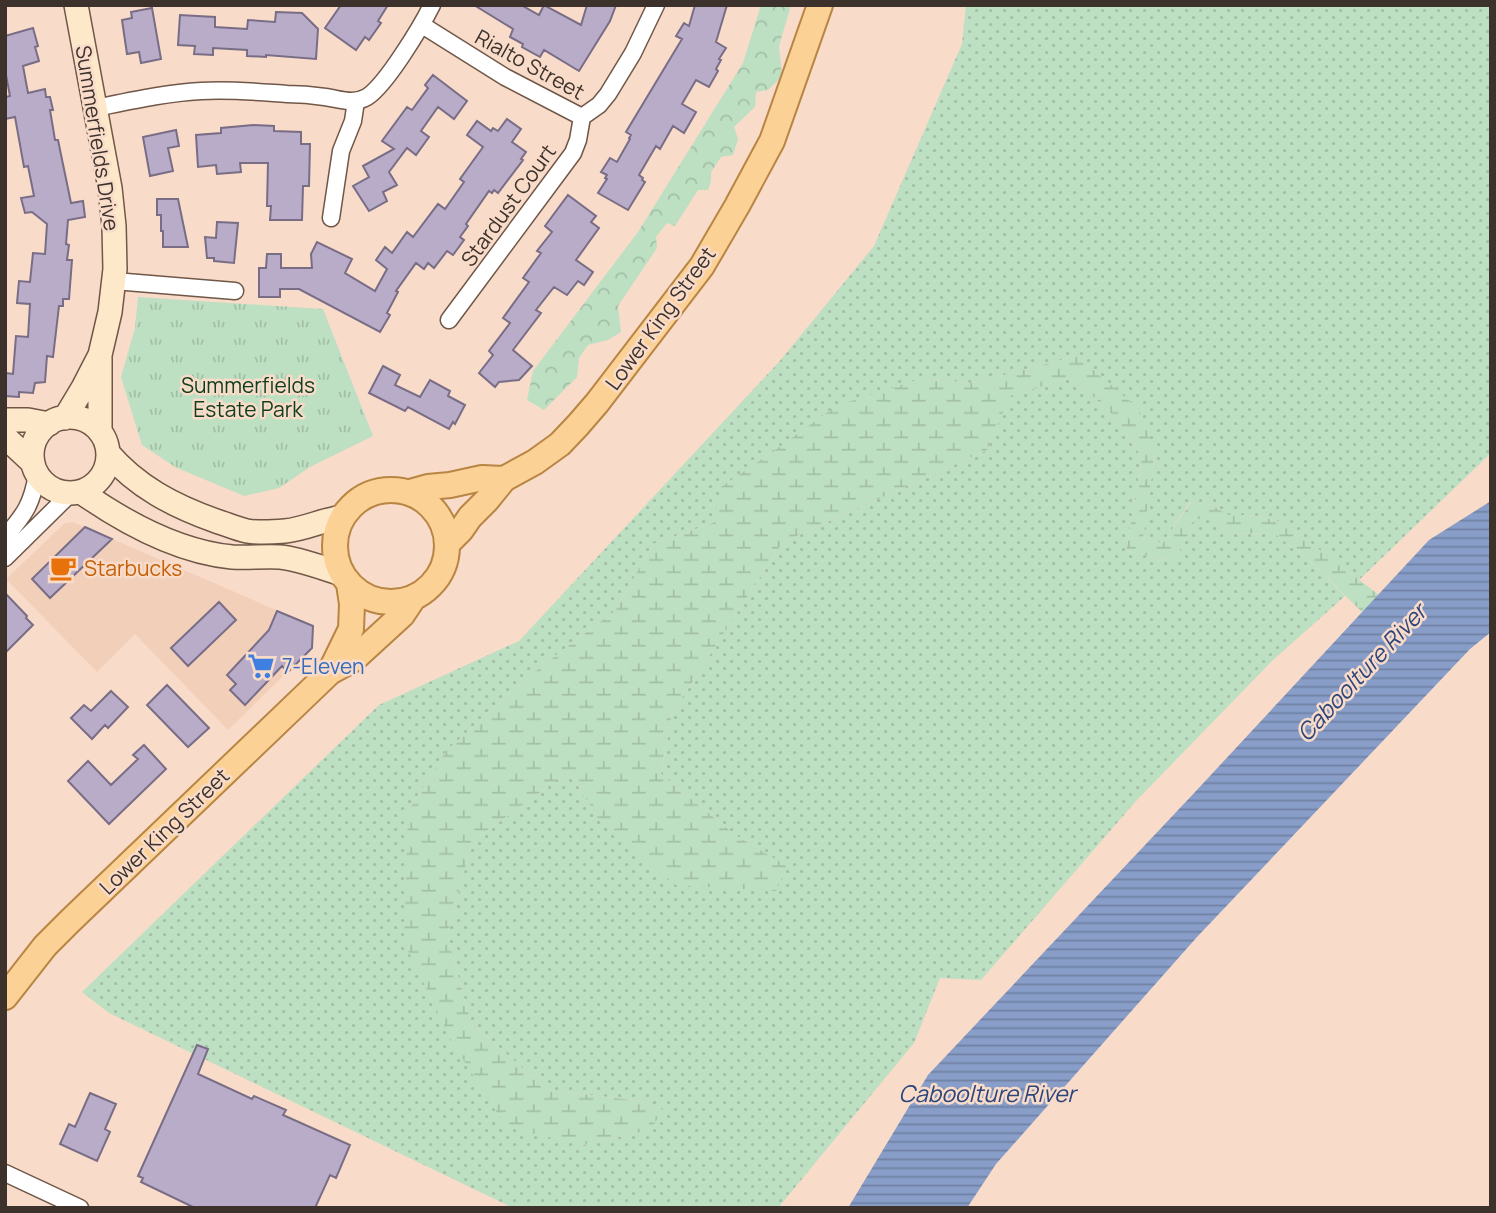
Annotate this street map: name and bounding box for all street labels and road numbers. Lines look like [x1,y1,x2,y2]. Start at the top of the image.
street label: Rialto Street [470,22,590,106]
street label: Summerfields Drive [70,43,126,233]
street label: Stardust Court [454,138,562,272]
street label: Lower King Street [599,241,721,395]
street label: Lower King Street [93,762,235,900]

